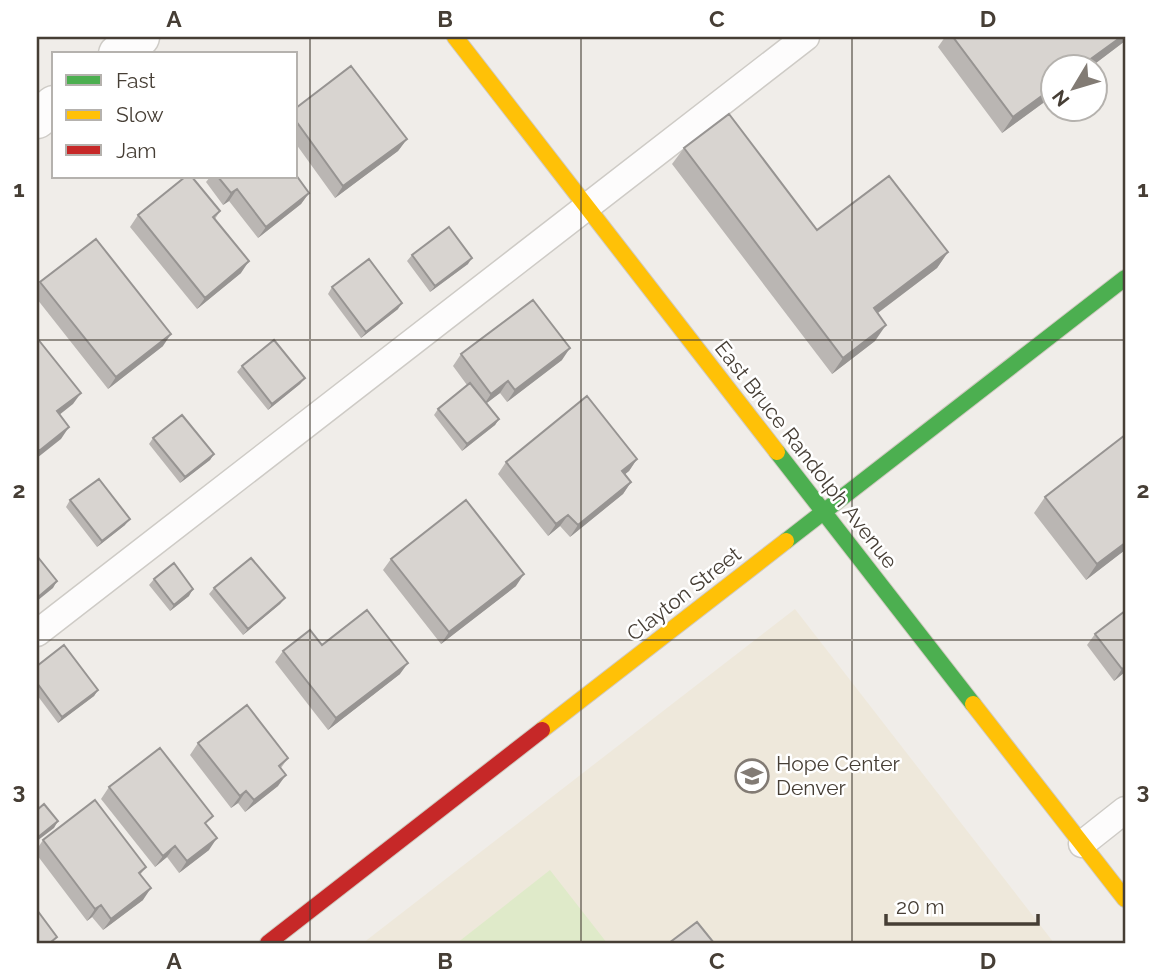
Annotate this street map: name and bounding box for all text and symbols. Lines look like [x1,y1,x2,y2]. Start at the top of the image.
text: A [166,5,182,32]
text: B [437,5,453,32]
text: C [709,5,725,32]
text: D [980,5,996,32]
legend [52,52,298,178]
north arrow [1040,52,1110,122]
text: Fast [116,68,156,93]
text: N [1047,86,1074,111]
text: Slow [116,102,164,127]
text: Jam [116,138,157,163]
text: 1 [13,175,25,202]
text: 1 [1137,175,1149,202]
street label: East Bruce Randolph Avenue [710,336,903,573]
text: 2 [13,476,25,503]
text: 2 [1137,476,1149,503]
street label: Clayton Street [622,541,746,646]
place label: Hope Center Denver [776,751,901,800]
school or university icon: Hope Center Denver [733,757,771,795]
text: 3 [13,777,25,804]
text: 3 [1137,777,1149,804]
scale bar [886,882,1038,926]
text: 20 m [896,894,944,919]
text: A [166,947,182,974]
text: B [437,947,453,974]
text: C [709,947,725,974]
text: D [980,947,996,974]

